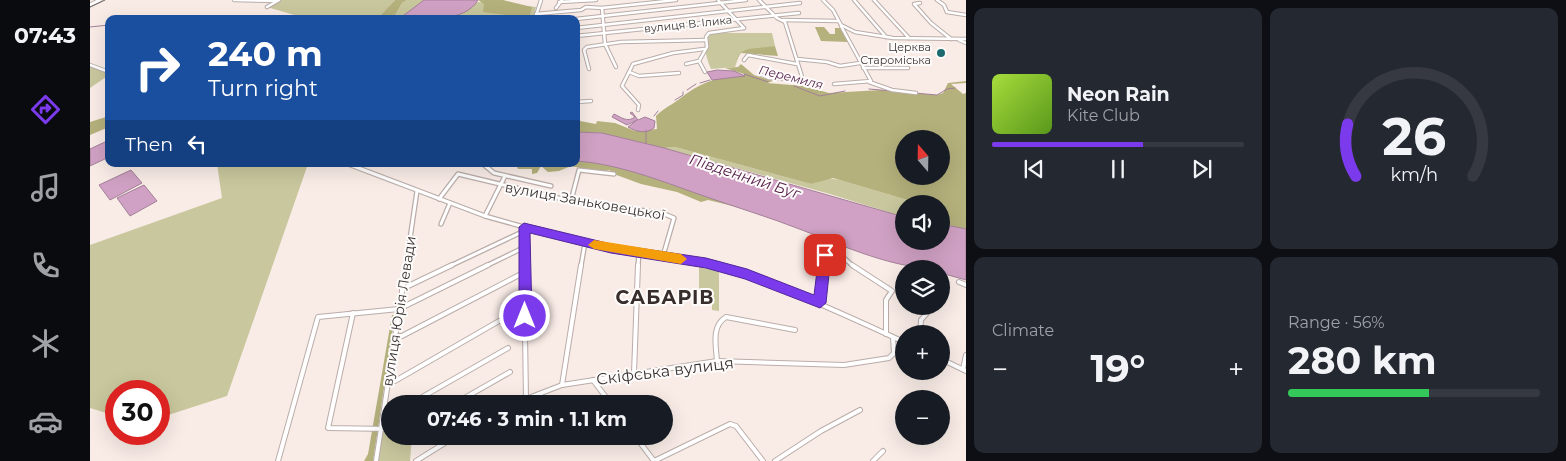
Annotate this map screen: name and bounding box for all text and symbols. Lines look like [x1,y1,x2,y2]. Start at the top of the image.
street label: вулиця В. Ілика [643,12,733,36]
text: 07:43 [14,22,76,49]
text: 240 m [208,32,323,75]
icon: right [125,35,190,100]
place label: Церква Староміська [860,40,931,67]
marker: Церква Староміська [935,47,947,59]
water label: Перемиля [757,62,825,92]
text: Turn right [208,75,318,102]
text: Neon Rain [1067,83,1170,106]
icon: directions [28,92,63,127]
text: 26 [1382,105,1446,168]
text: Kite Club [1067,106,1140,125]
icon: left [183,130,211,158]
north arrow [895,130,950,185]
map controls [895,130,950,445]
text: Then [125,133,173,156]
water label: Південний Буг [687,149,804,203]
icon: previous [1020,155,1048,183]
icon: pause [1104,155,1132,183]
icon: next [1188,155,1216,183]
text: km/h [1390,164,1438,185]
icon: music [28,170,63,205]
street label: вулиця Заньковецької [503,178,667,224]
button: sound [895,195,950,250]
street label: вулиця Юрія Левади [378,234,420,388]
pin [804,234,846,276]
icon: arrive [811,241,839,269]
icon: phone [28,248,63,283]
button: layers [895,260,950,315]
district label: САБАРІВ [616,286,714,309]
position arrow [498,289,550,341]
text: Range · 56% [1288,313,1385,332]
text: Climate [992,321,1054,340]
button: + [895,325,950,380]
icon: climate [28,326,63,361]
text: 280 km [1288,337,1437,384]
text: 19° [1091,345,1146,392]
text: − [992,352,1008,386]
text: + [1228,352,1244,386]
street label: Скіфська вулиця [595,353,735,389]
speed limit sign: 30 [105,380,170,445]
button: − [895,390,950,445]
icon: car [28,404,63,439]
text: 07:46 · 3 min · 1.1 km [427,408,627,431]

